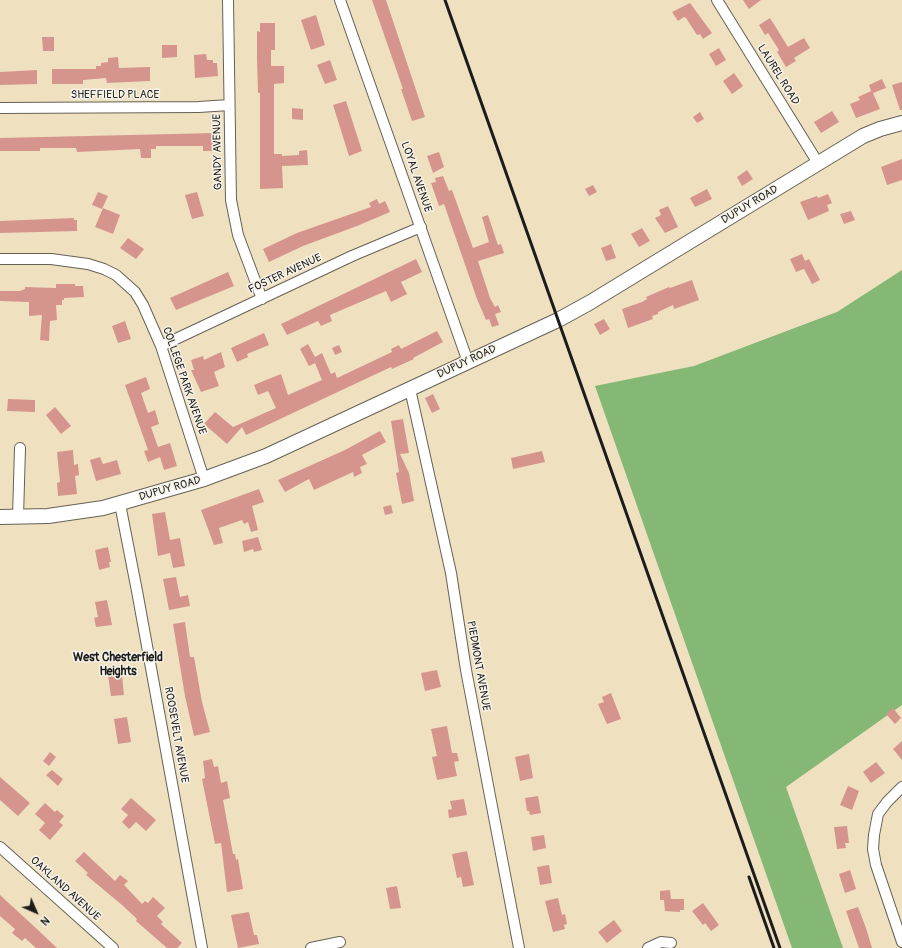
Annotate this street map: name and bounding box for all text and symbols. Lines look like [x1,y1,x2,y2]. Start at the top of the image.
street label: LAUREL ROAD [754,42,802,108]
street label: SHEFFIELD PLACE [71,88,159,102]
street label: GANDY AVENUE [211,114,225,190]
street label: LOYAL AVENUE [398,140,434,214]
street label: DUPUY ROAD [719,183,781,227]
street label: FOSTER AVENUE [246,251,324,297]
street label: COLLEGE PARK AVENUE [159,325,209,437]
street label: DUPUY ROAD [435,343,499,381]
street label: DUPUY ROAD [138,474,202,504]
street label: PIEDMONT AVENUE [464,620,492,712]
district label: West Chesterfield Heights [73,651,163,679]
street label: ROOSEVELT AVENUE [161,686,191,784]
street label: OAKLAND AVENUE [27,854,103,924]
north arrow [16,892,56,932]

